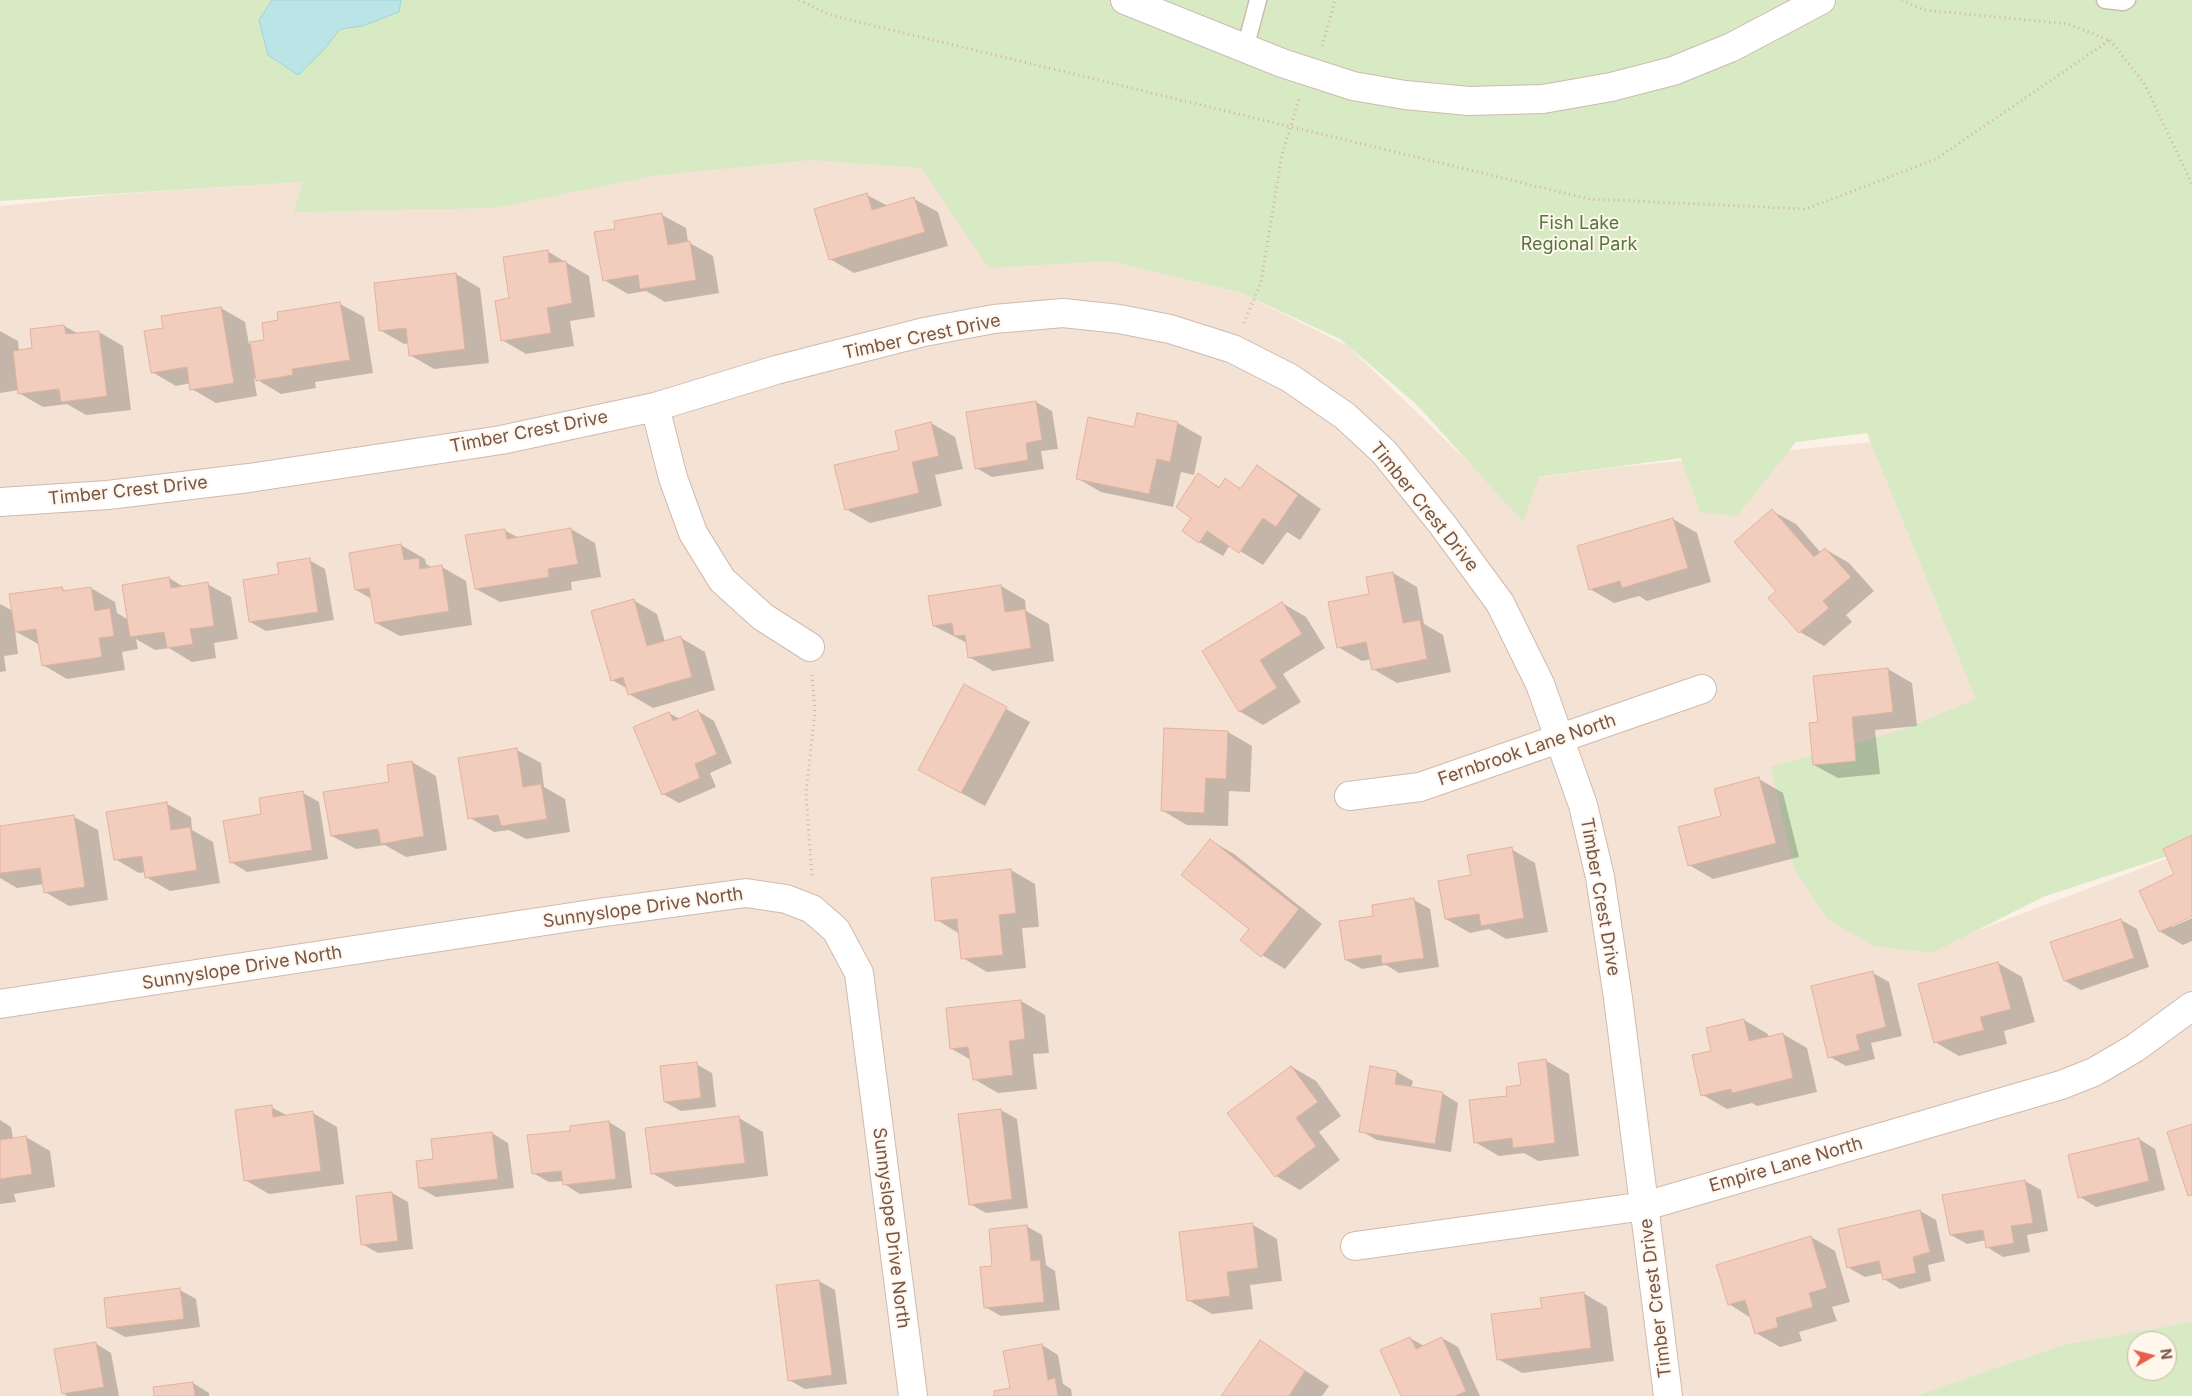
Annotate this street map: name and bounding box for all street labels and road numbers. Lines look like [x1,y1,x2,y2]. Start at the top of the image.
street label: Timber Crest Drive [841,310,1003,364]
street label: Timber Crest Drive [448,406,610,458]
street label: Timber Crest Drive [1365,438,1483,576]
street label: Timber Crest Drive [47,472,209,510]
street label: Fernbrook Lane North [1435,709,1619,791]
street label: Timber Crest Drive [1575,816,1625,978]
street label: Sunnyslope Drive North [541,883,745,933]
street label: Sunnyslope Drive North [140,942,344,994]
street label: Sunnyslope Drive North [868,1126,914,1330]
street label: Empire Lane North [1707,1133,1865,1197]
street label: Timber Crest Drive [1636,1217,1676,1379]

